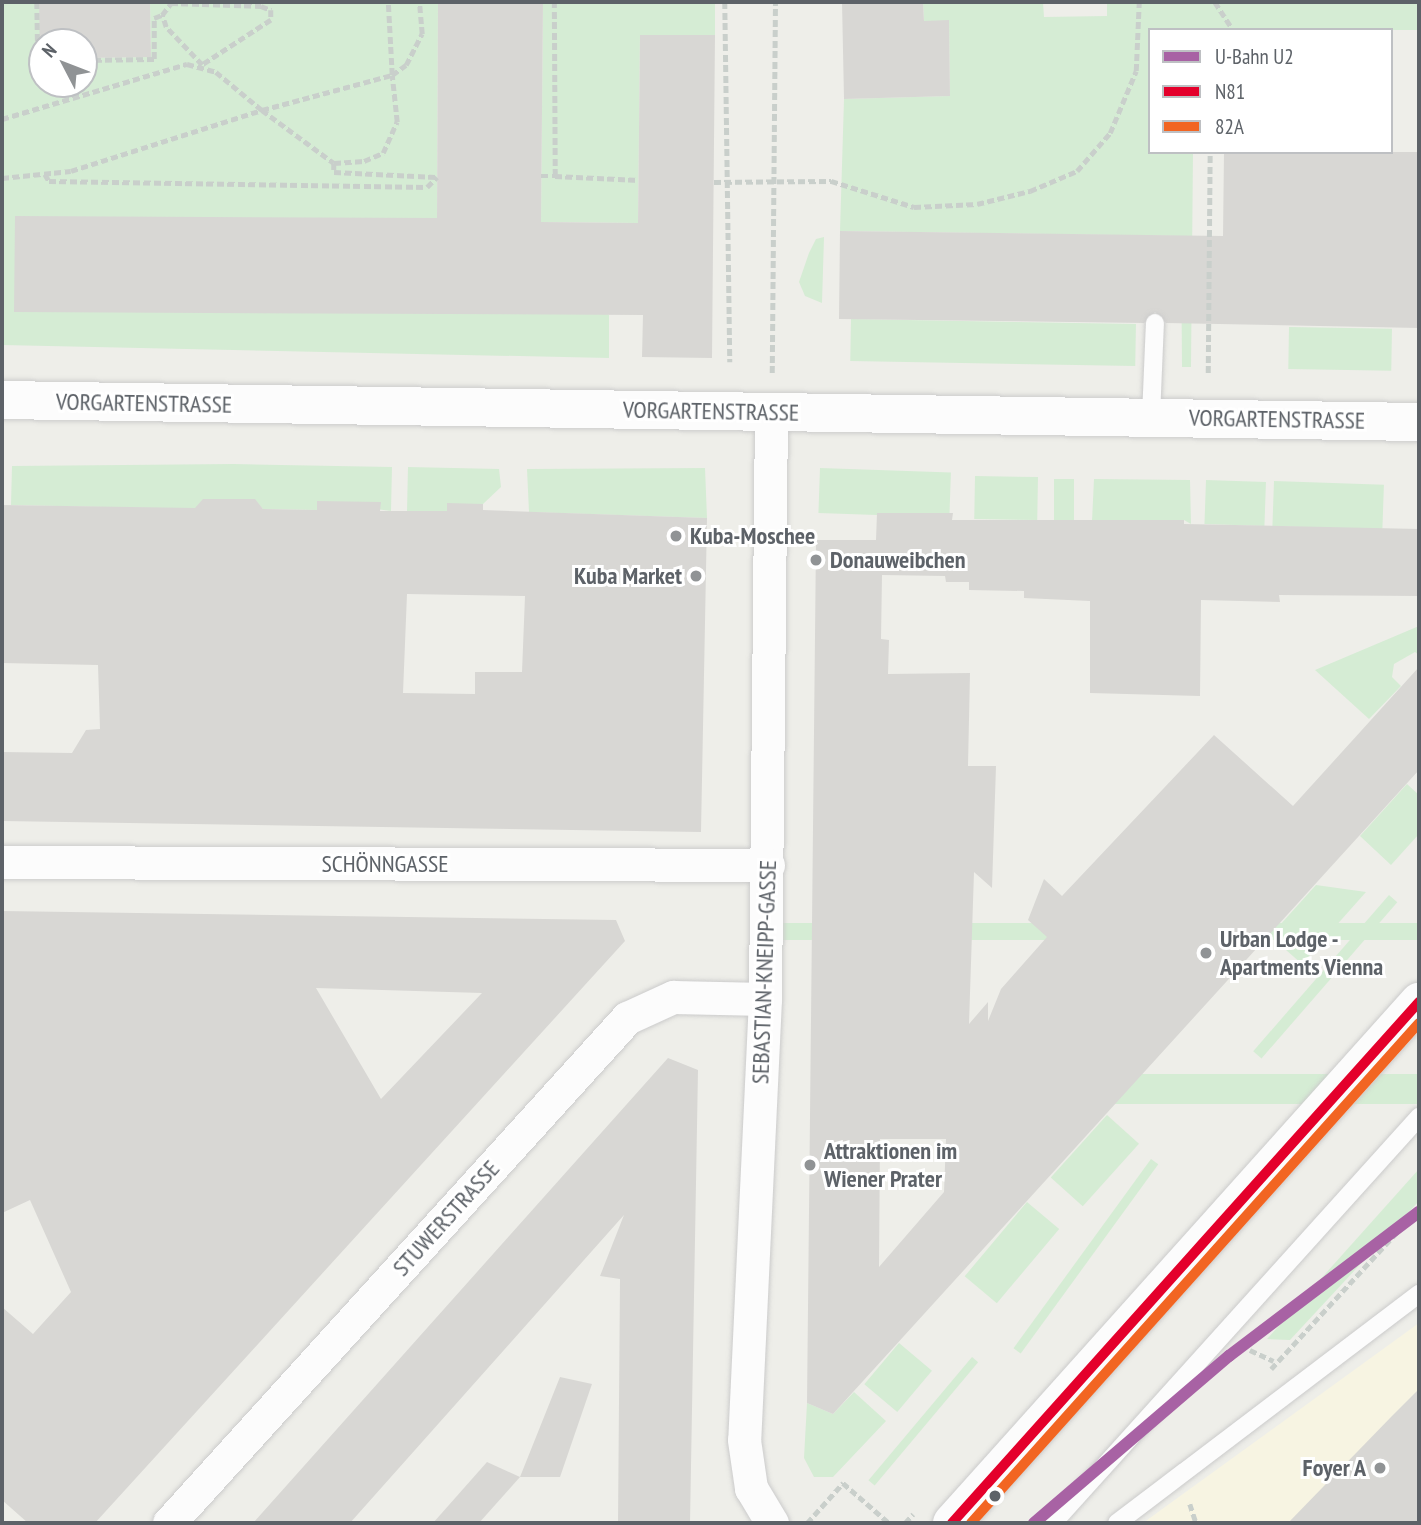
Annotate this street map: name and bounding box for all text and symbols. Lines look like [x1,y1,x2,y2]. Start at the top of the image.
north arrow [28,28,98,98]
legend [1148,28,1393,154]
text: N [37,38,61,62]
text: U-Bahn U2 [1215,43,1294,70]
text: N81 [1215,78,1245,105]
text: 82A [1215,113,1244,140]
street label: VORGARTENSTRASSE [56,387,232,419]
street label: VORGARTENSTRASSE [623,395,799,427]
street label: VORGARTENSTRASSE [1189,403,1365,435]
place label: Kuba-Moschee [690,522,815,550]
marker: Kuba-Moschee [668,528,684,544]
place label: Donauweibchen [830,546,966,574]
marker: Donauweibchen [808,552,824,568]
place label: Kuba Market [574,562,682,590]
marker: Kuba Market [688,568,704,584]
street label: SCHÖNNGASSE [321,850,449,878]
street label: SEBASTIAN-KNEIPP-GASSE [746,859,782,1085]
place label: Urban Lodge - Apartments Vienna [1220,925,1384,981]
marker: Urban Lodge - Apartments Vienna [1198,945,1214,961]
place label: Attraktionen im Wiener Prater [824,1137,957,1193]
street label: STUWERSTRASSE [387,1154,505,1282]
marker: Attraktionen im Wiener Prater [802,1157,818,1173]
place label: Foyer A [1302,1454,1366,1482]
marker: Foyer A [1372,1460,1388,1476]
unlabelled marker [988,1489,1002,1503]

